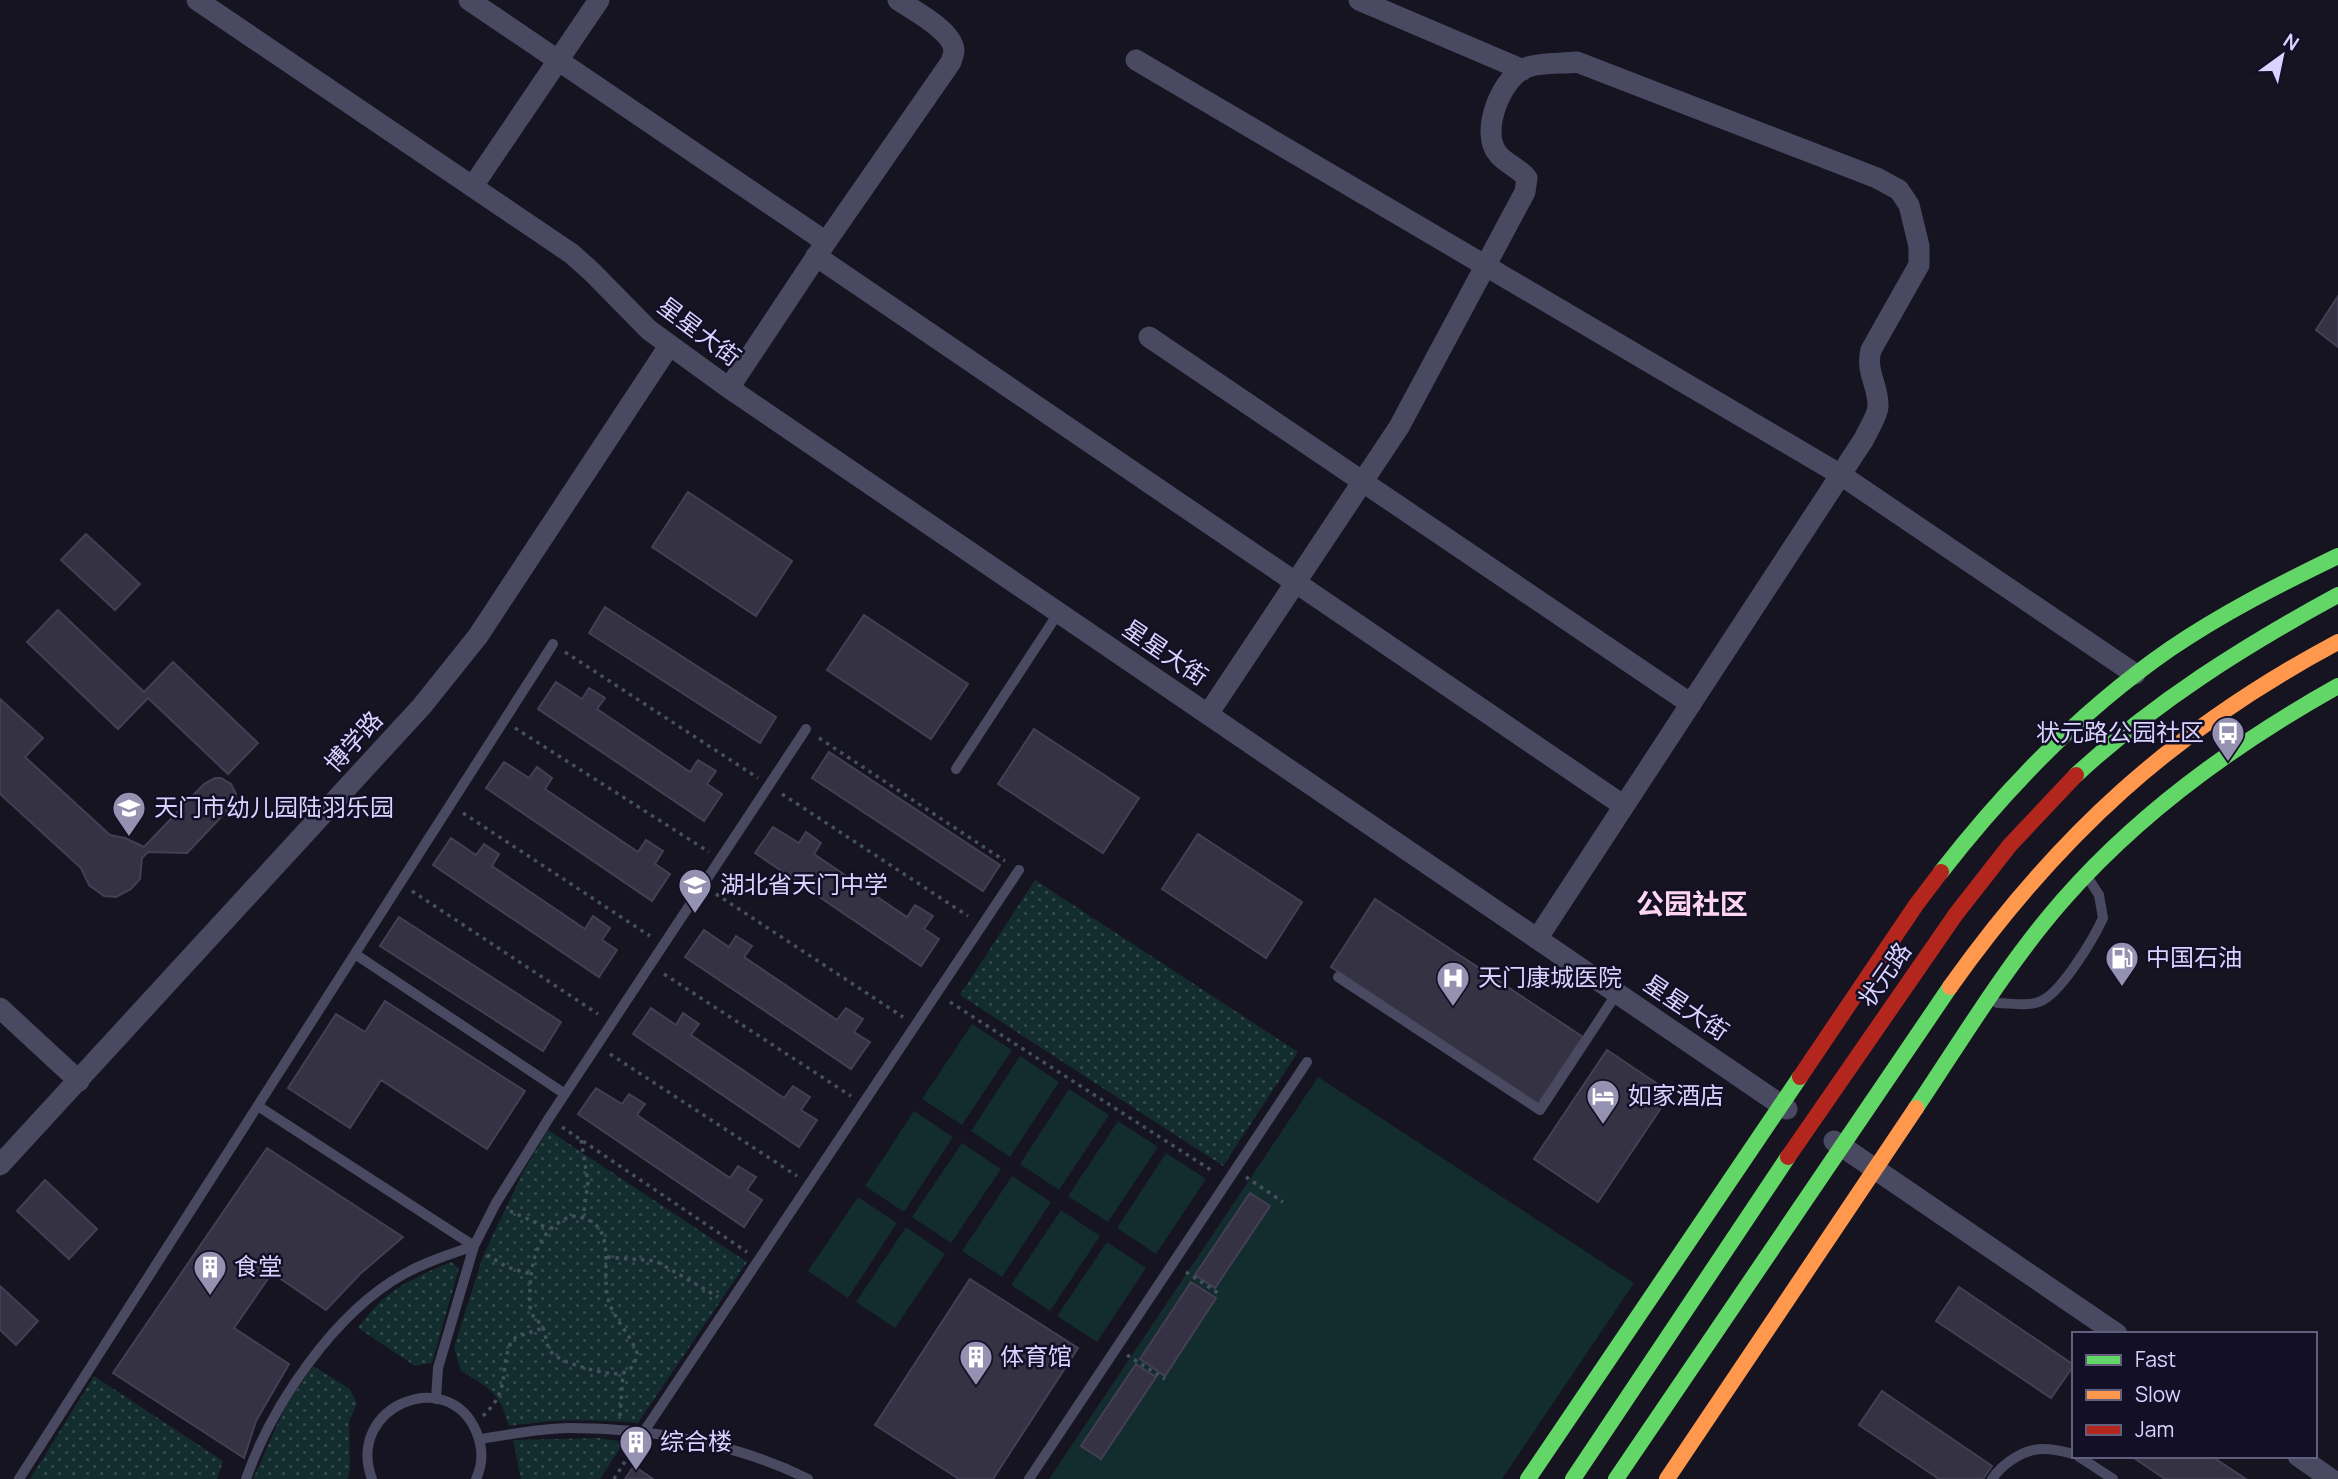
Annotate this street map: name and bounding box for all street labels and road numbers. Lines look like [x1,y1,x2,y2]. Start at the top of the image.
street label: 星星大街 [652,289,748,373]
street label: 星星大街 [1117,611,1215,692]
street label: 博学路 [317,703,389,779]
street label: 状元路 [1850,935,1918,1013]
street label: 星星大街 [1638,966,1736,1047]

